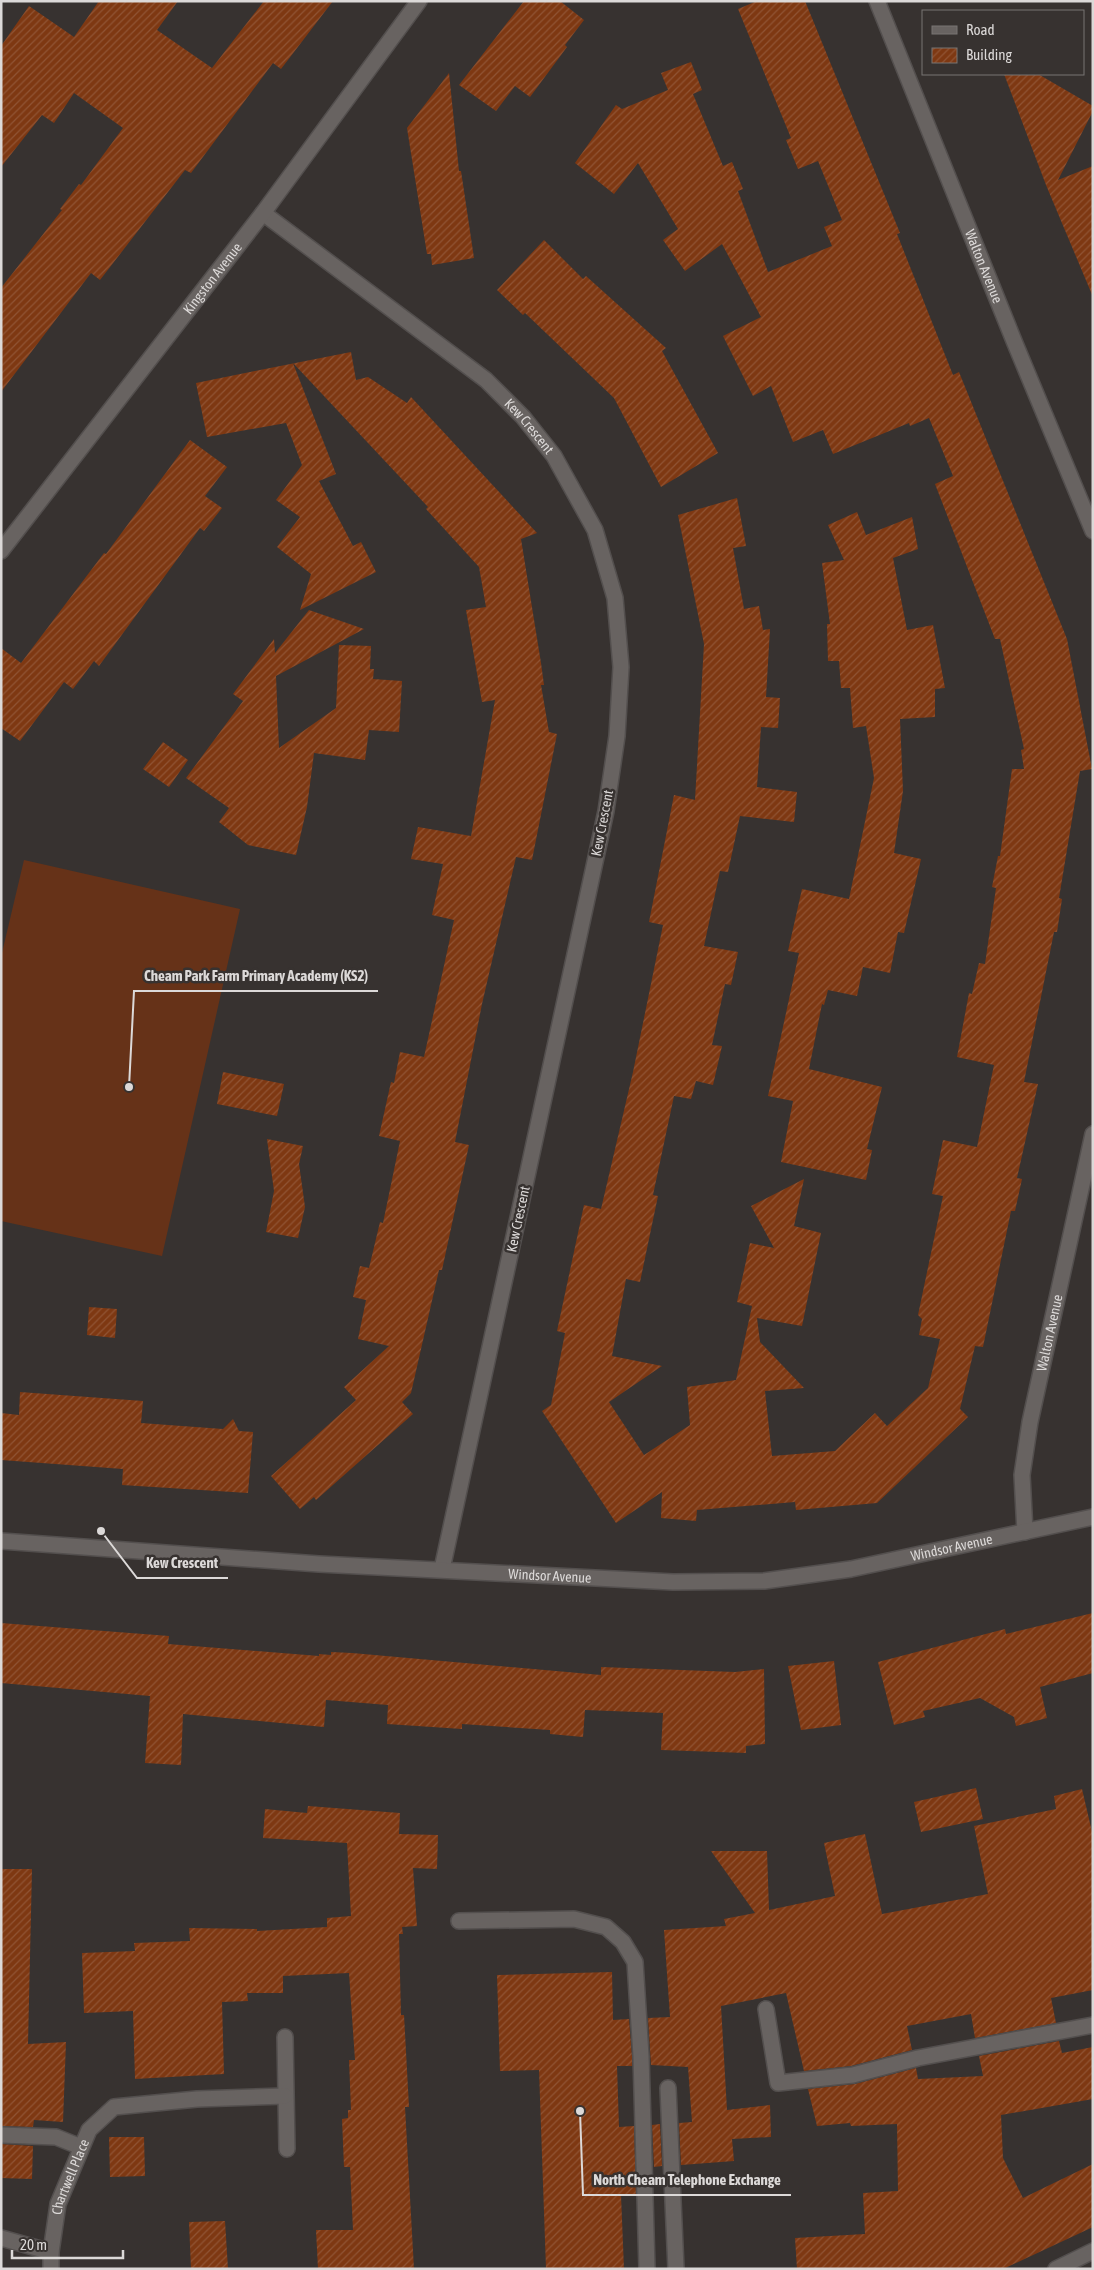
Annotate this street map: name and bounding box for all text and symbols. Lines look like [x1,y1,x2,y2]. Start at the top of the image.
legend [922,10,1084,75]
text: Road [966,21,995,38]
text: Building [966,46,1012,63]
street label: Walton Avenue [962,227,1006,305]
street label: Kingston Avenue [180,239,245,317]
street label: Kew Crescent [501,395,557,457]
street label: Kew Crescent [588,789,616,857]
callout: Cheam Park Farm Primary Academy (KS2) [134,961,378,991]
text: Cheam Park Farm Primary Academy (KS2) [144,967,368,984]
street label: Kew Crescent [503,1184,533,1254]
street label: Walton Avenue [1033,1293,1066,1373]
street label: Windsor Avenue [909,1531,994,1564]
callout: Kew Crescent [137,1548,228,1578]
text: Kew Crescent [146,1554,219,1571]
street label: Windsor Avenue [508,1566,592,1586]
street label: Chartwell Place [49,2137,92,2216]
callout: North Cheam Telephone Exchange [583,2165,791,2195]
text: North Cheam Telephone Exchange [593,2171,781,2188]
scale bar [12,2228,124,2260]
text: 20 m [20,2236,47,2253]

